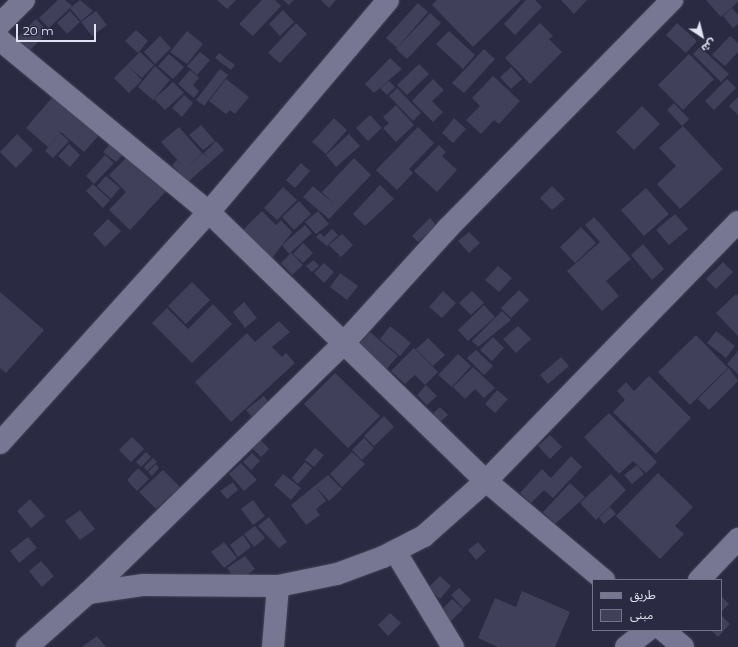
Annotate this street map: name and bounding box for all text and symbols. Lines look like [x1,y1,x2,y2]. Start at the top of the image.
scale bar [18,16,98,42]
north arrow [682,16,722,56]
text: 20 m [23,23,54,38]
text: ش [699,36,719,56]
legend [592,579,722,631]
text: طريق [630,587,656,602]
text: مبنى [630,607,653,622]

